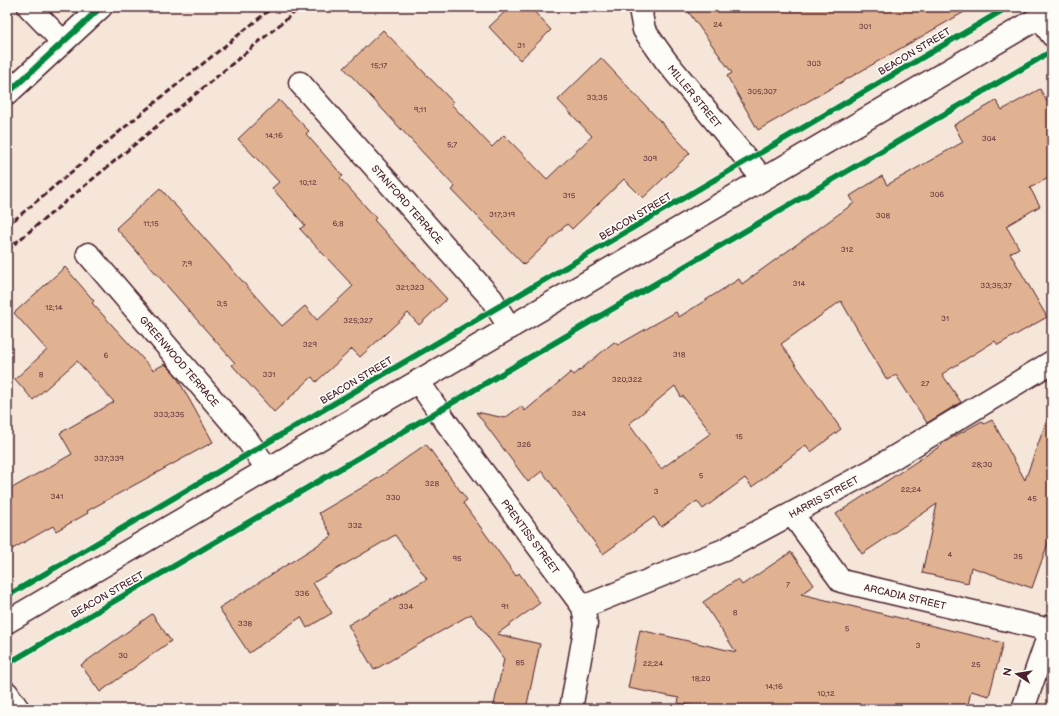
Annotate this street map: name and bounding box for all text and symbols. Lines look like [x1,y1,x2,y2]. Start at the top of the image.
house number: 24 [713,20,723,29]
house number: 301 [859,22,871,31]
street label: BEACON STREET [876,26,953,78]
house number: 31 [517,41,525,50]
house number: 303 [807,59,821,68]
house number: 15;17 [371,61,387,70]
street label: MILLER STREET [665,63,723,131]
house number: 305;307 [747,87,777,96]
house number: 33;35 [587,93,608,102]
house number: 9;11 [414,105,426,114]
house number: 14;16 [265,131,283,140]
house number: 304 [982,134,996,143]
house number: 5;7 [447,140,457,149]
house number: 309 [643,154,657,163]
street label: STANFORD TERRACE [369,163,445,247]
house number: 10;12 [299,178,317,187]
house number: 306 [930,190,944,199]
house number: 315 [563,191,576,200]
street label: BEACON STREET [597,191,674,243]
house number: 317;319 [489,210,515,219]
house number: 308 [876,211,890,220]
house number: 11;15 [143,219,159,228]
house number: 6;8 [332,219,344,228]
house number: 312 [841,245,854,254]
house number: 7;9 [182,259,192,268]
house number: 314 [793,279,806,288]
house number: 33;35;37 [980,281,1012,290]
house number: 321;323 [396,283,424,292]
house number: 3;5 [216,299,228,308]
house number: 12;14 [45,303,63,312]
street label: GREENWOOD TERRACE [137,314,221,410]
house number: 31 [941,314,949,323]
house number: 325;327 [343,316,373,325]
house number: 329 [303,340,318,349]
house number: 318 [673,350,686,359]
house number: 6 [104,351,109,360]
street label: BEACON STREET [318,355,395,407]
house number: 8 [39,370,44,379]
house number: 331 [263,370,275,379]
house number: 320;322 [612,375,642,384]
house number: 27 [921,379,929,388]
house number: 324 [572,409,586,418]
house number: 333;335 [154,410,185,419]
house number: 15 [735,432,743,441]
house number: 326 [517,440,531,449]
house number: 337;339 [94,454,124,463]
house number: 28;30 [972,460,993,469]
house number: 5 [699,471,704,480]
street label: HARRIS STREET [787,474,861,521]
house number: 328 [425,479,439,488]
house number: 22;24 [901,485,921,494]
house number: 3 [654,487,659,496]
house number: 341 [51,492,63,501]
house number: 330 [386,493,401,502]
house number: 45 [1027,494,1037,503]
street label: PRENTISS STREET [498,497,561,577]
house number: 332 [348,521,363,530]
house number: 4 [948,550,953,559]
house number: 35 [1013,552,1023,561]
house number: 95 [452,554,462,563]
street label: BEACON STREET [69,569,146,621]
house number: 7 [786,580,790,589]
street label: ARCADIA STREET [863,582,947,612]
house number: 336 [295,589,309,598]
house number: 334 [399,602,413,611]
house number: 91 [501,602,509,611]
house number: 8 [733,608,738,617]
house number: 338 [238,619,253,628]
house number: 5 [845,624,850,633]
house number: 3 [916,641,921,650]
house number: 30 [118,651,128,660]
north arrow [997,654,1037,694]
house number: 85 [515,658,525,667]
house number: 22;24 [643,659,663,668]
house number: 25 [971,660,981,669]
text: N [1000,667,1015,677]
house number: 18;20 [692,674,711,683]
house number: 14;16 [765,682,783,691]
house number: 10;12 [817,689,835,698]

